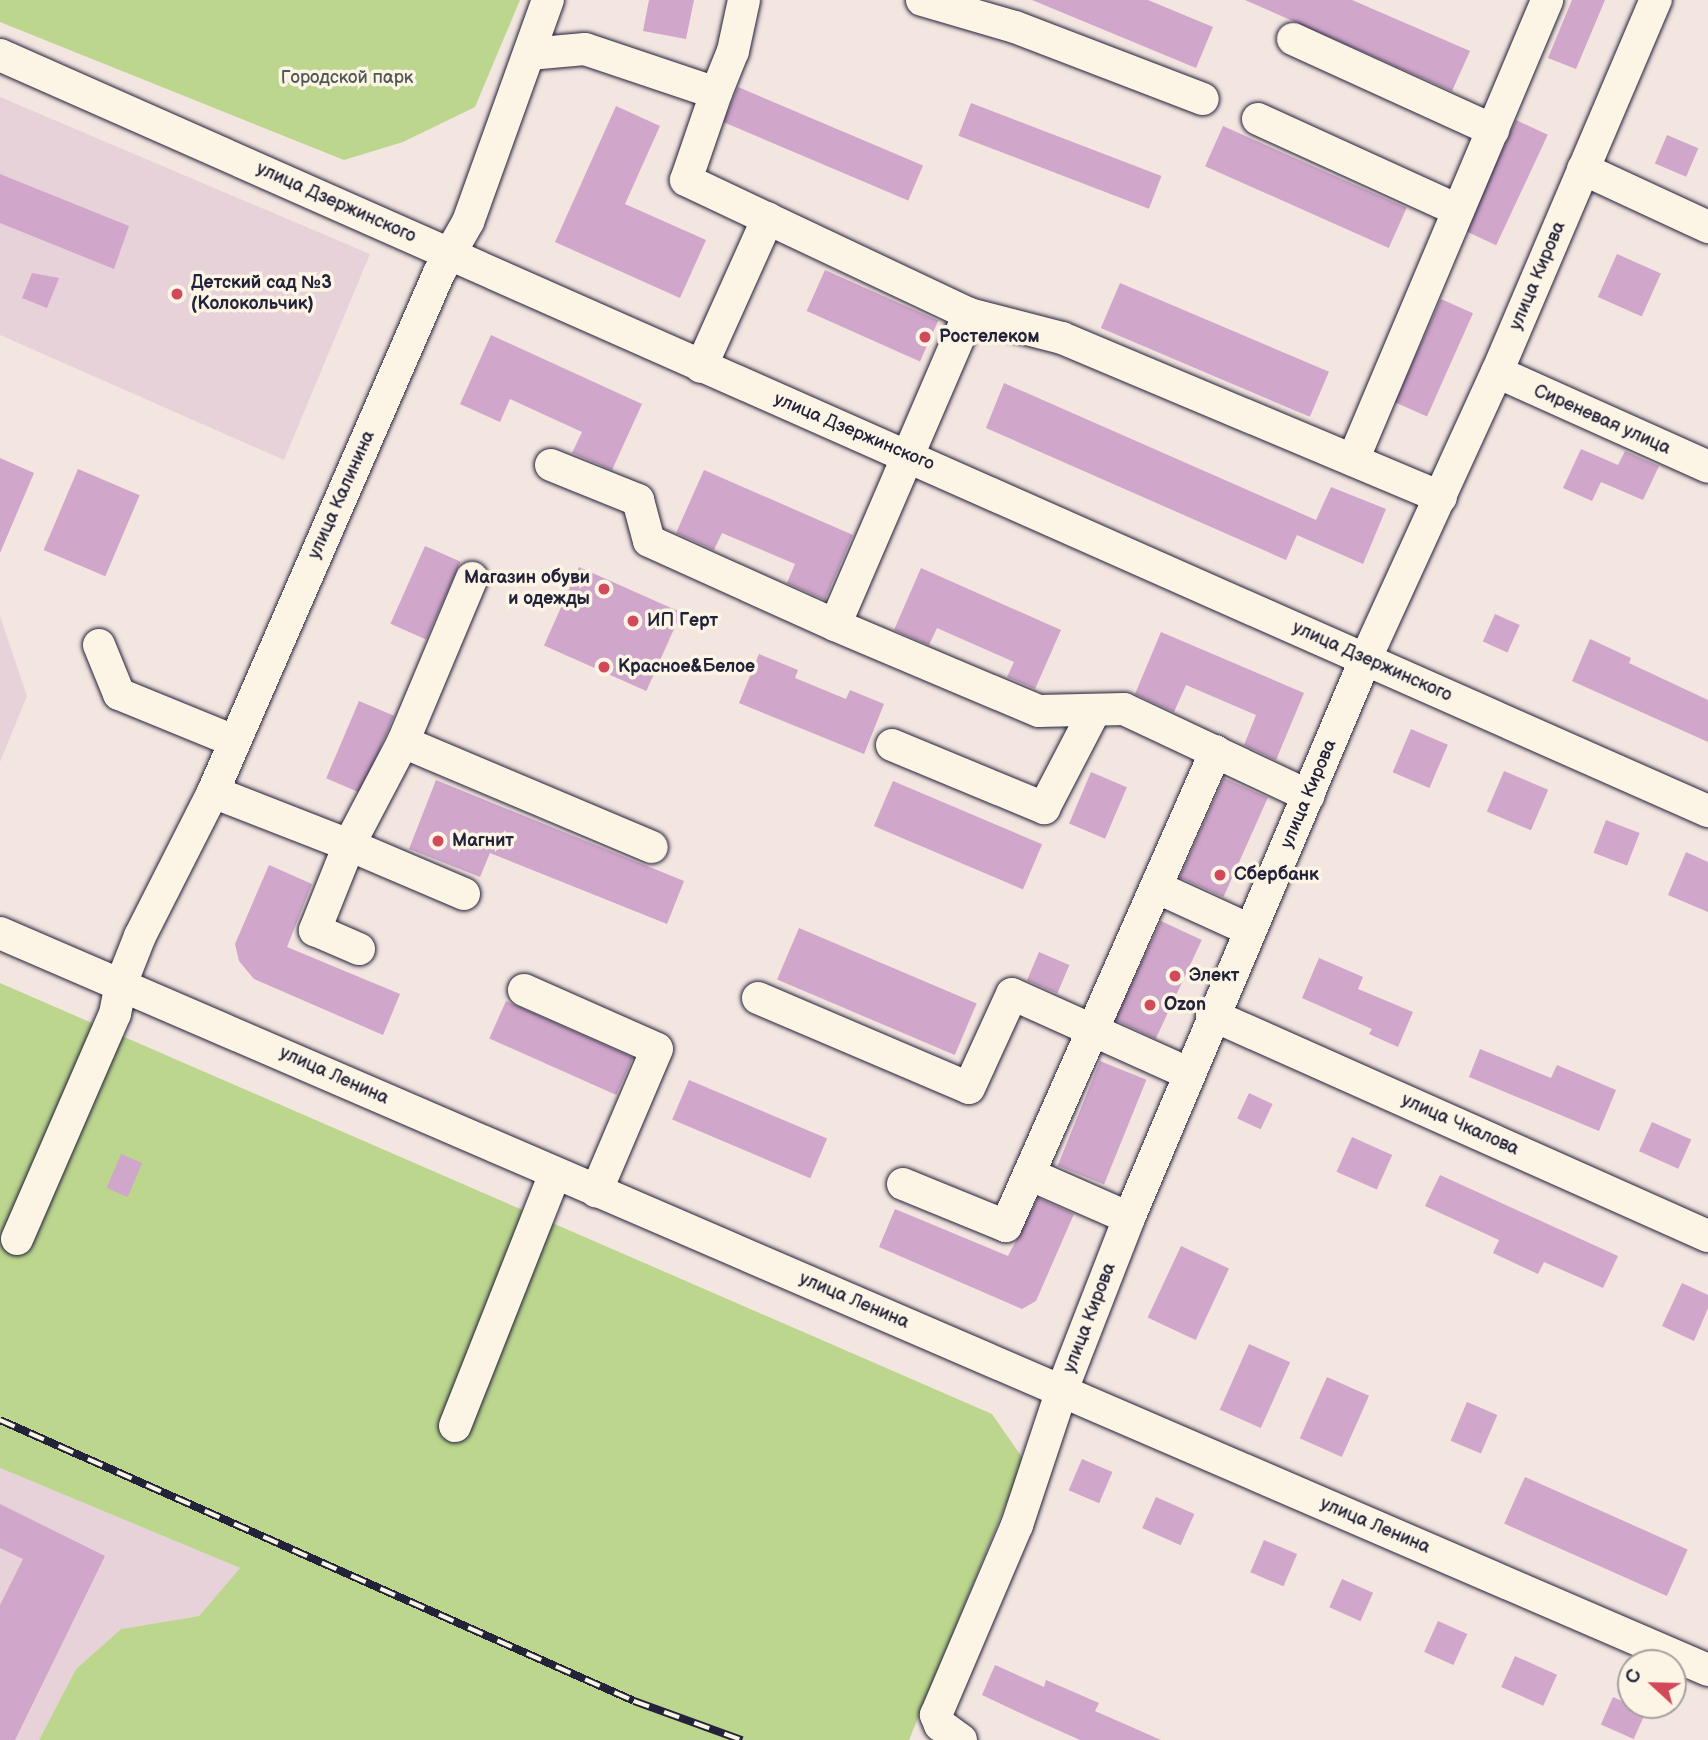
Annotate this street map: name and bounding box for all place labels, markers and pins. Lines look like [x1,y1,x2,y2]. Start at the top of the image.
place label: Детский сад №3 (Колокольчик) [191,273,332,316]
marker: Детский сад №3 (Колокольчик) [169,286,185,302]
place label: Ростелеком [939,326,1039,348]
marker: Ростелеком [917,329,933,345]
place label: Магазин обуви и одежды [464,568,590,610]
marker: Магазин обуви и одежды [596,581,612,597]
place label: ИП Герт [647,610,718,632]
marker: ИП Герт [625,613,641,629]
place label: Красное&Белое [618,656,755,678]
marker: Красное&Белое [596,659,612,675]
place label: Магнит [452,830,514,852]
marker: Магнит [430,833,446,849]
place label: Сбербанк [1234,864,1319,886]
marker: Сбербанк [1212,867,1228,883]
place label: Элект [1189,965,1239,987]
marker: Элект [1167,968,1183,984]
place label: Ozon [1164,994,1206,1016]
marker: Ozon [1142,997,1158,1013]

